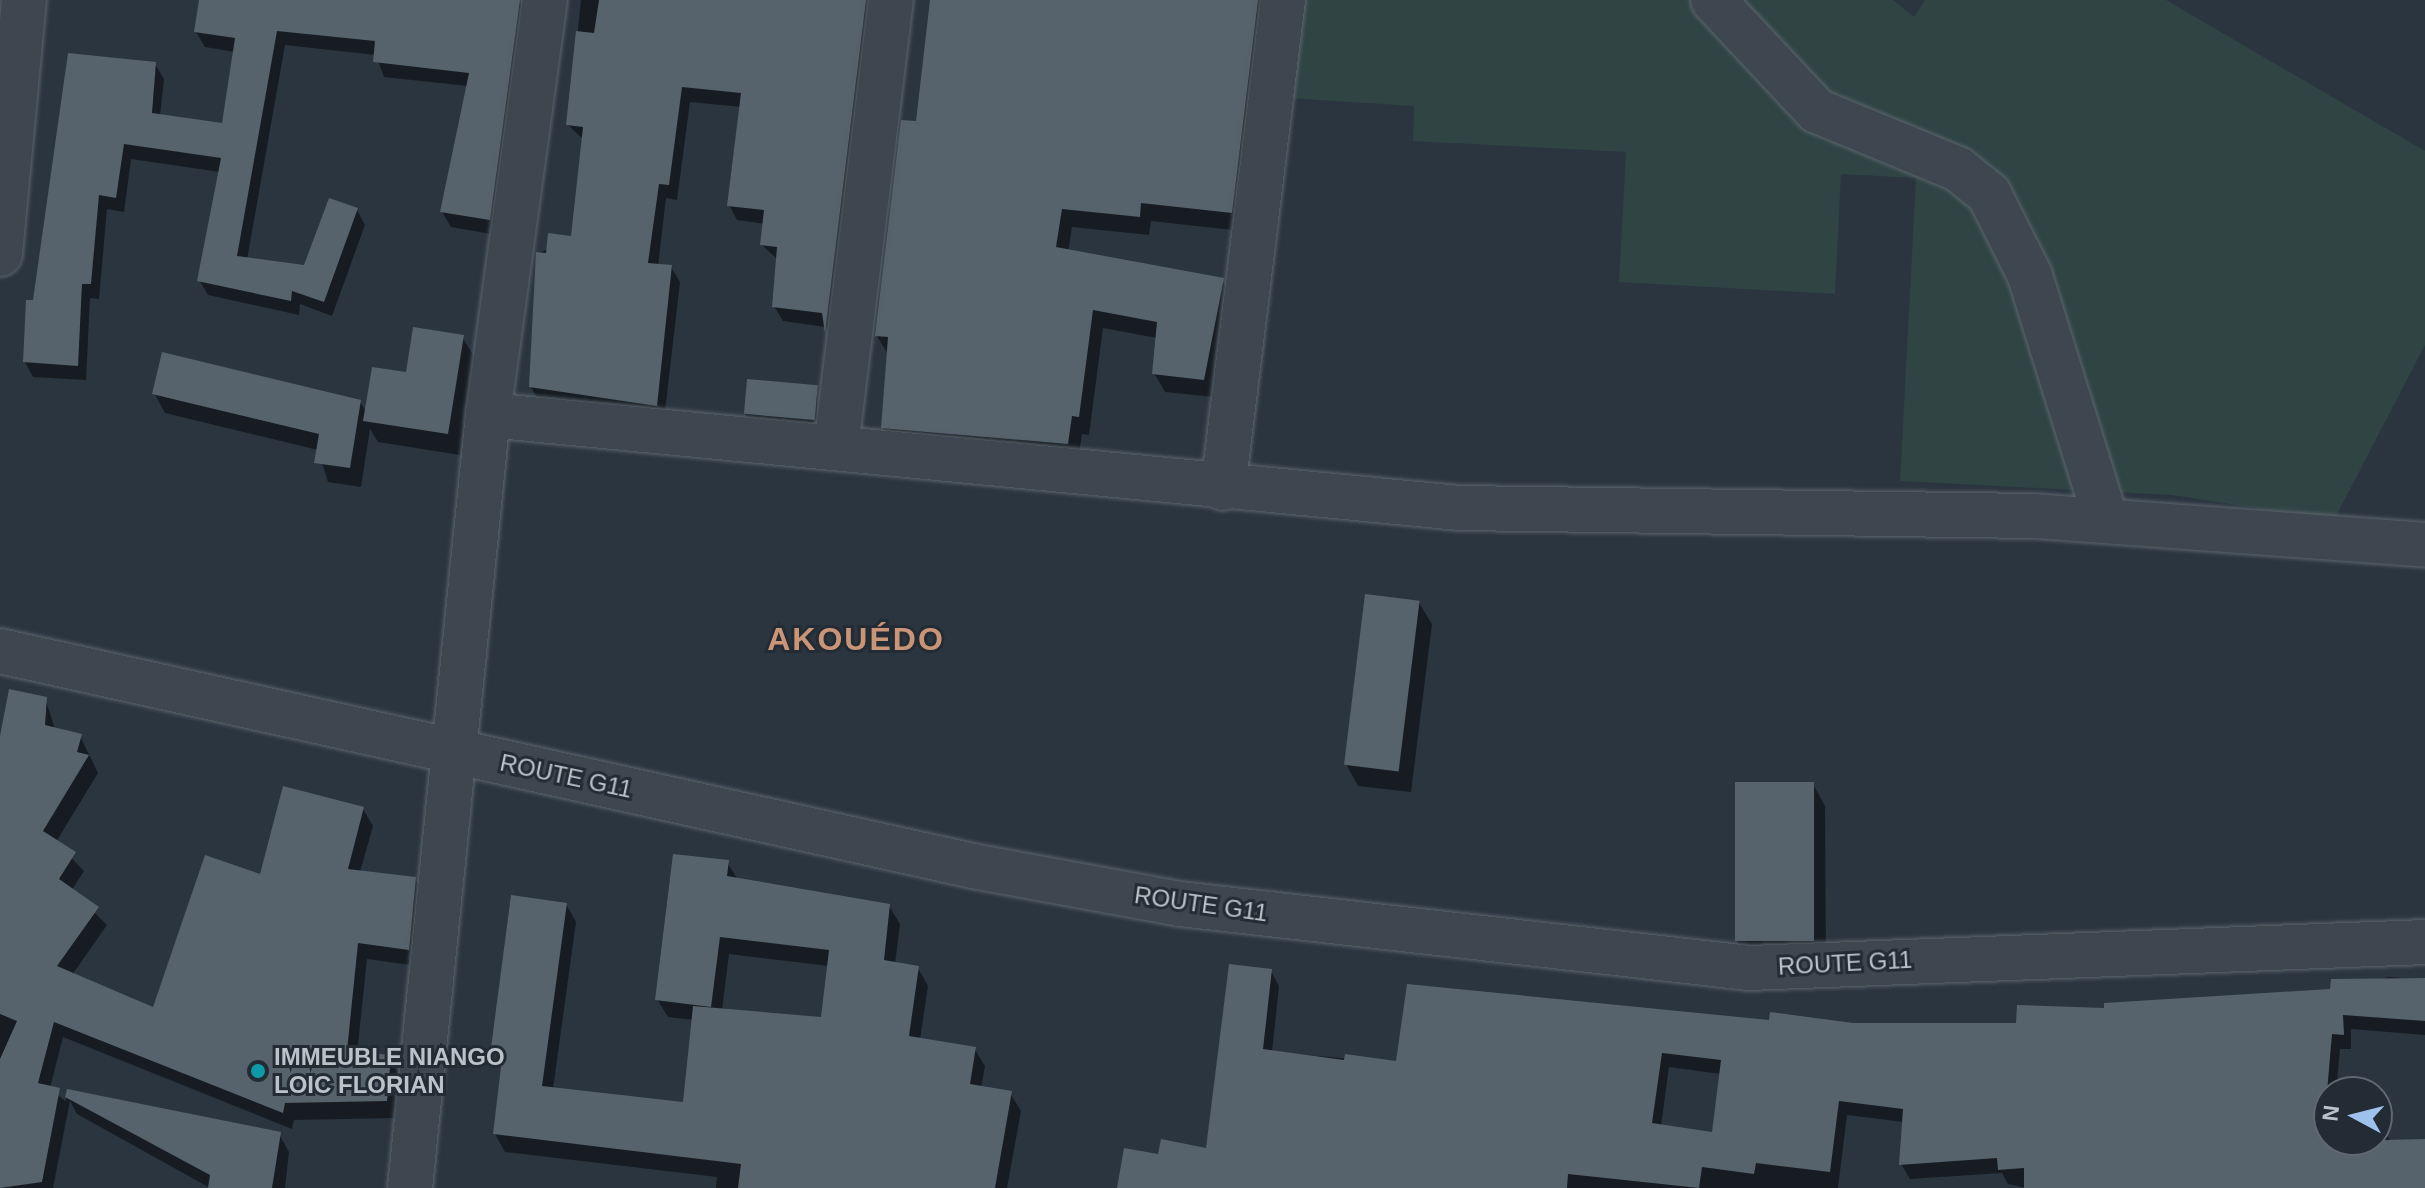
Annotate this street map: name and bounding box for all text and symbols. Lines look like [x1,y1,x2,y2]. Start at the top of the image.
district label: AKOUÉDO [767,620,945,658]
street label: ROUTE G11 [497,748,635,804]
street label: ROUTE G11 [1133,880,1269,928]
street label: ROUTE G11 [1777,945,1913,981]
place label: IMMEUBLE NIANGO LOIC FLORIAN [274,1043,505,1099]
marker: IMMEUBLE NIANGO LOIC FLORIAN [249,1062,267,1080]
north arrow [2313,1076,2393,1156]
text: N [2317,1104,2344,1123]

